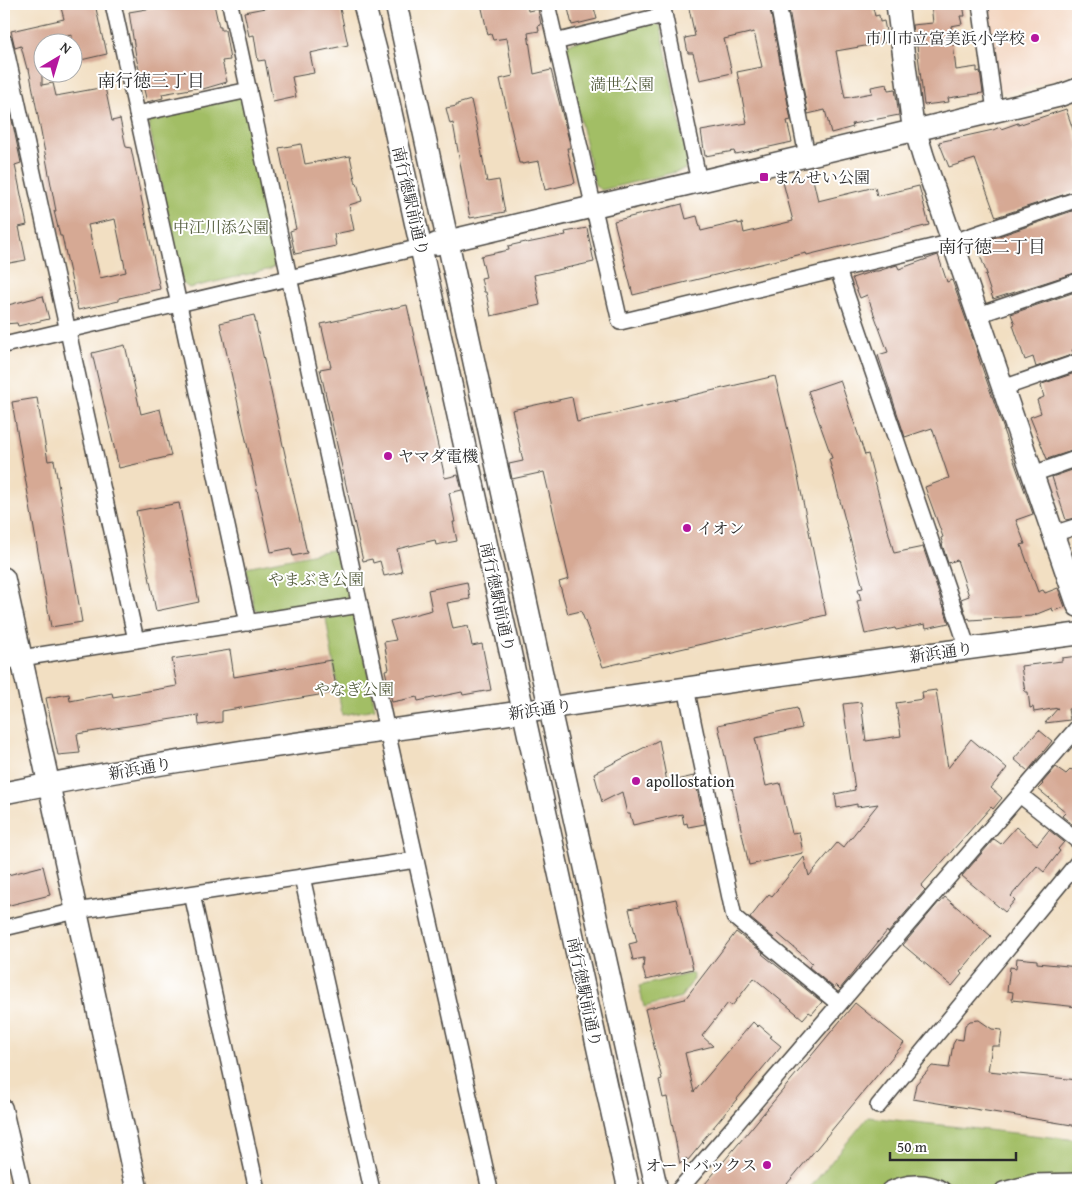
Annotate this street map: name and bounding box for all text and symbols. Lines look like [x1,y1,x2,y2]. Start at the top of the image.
place label: 市川市立富美浜小学校 [865,26,1025,50]
north arrow [32,32,82,82]
marker: 市川市立富美浜小学校 [1029,32,1041,44]
text: N [56,37,76,59]
district label: 南行徳三丁目 [97,67,205,94]
park label: 満世公園 [590,72,654,96]
street label: 南行徳駅前通り [387,144,435,258]
place label: まんせい公園 [774,165,870,189]
marker: まんせい公園 [758,171,770,183]
park label: 中江川添公園 [173,215,269,239]
district label: 南行徳二丁目 [938,233,1046,260]
place label: ヤマダ電機 [398,444,478,468]
marker: ヤマダ電機 [382,450,394,462]
place label: イオン [697,516,745,540]
marker: イオン [681,522,693,534]
street label: 南行徳駅前通り [475,540,521,654]
park label: やまぶき公園 [268,567,364,591]
street label: 新浜通り [908,636,974,668]
park label: やなぎ公園 [314,677,394,701]
street label: 新浜通り [507,693,573,725]
street label: 新浜通り [106,751,174,785]
place label: apollostation [646,769,734,793]
marker: apollostation [630,775,642,787]
street label: 南行徳駅前通り [562,935,608,1049]
scale bar [890,1129,1016,1161]
text: 50 m [897,1136,928,1157]
place label: オートバックス [645,1153,757,1177]
marker: オートバックス [761,1159,773,1171]

